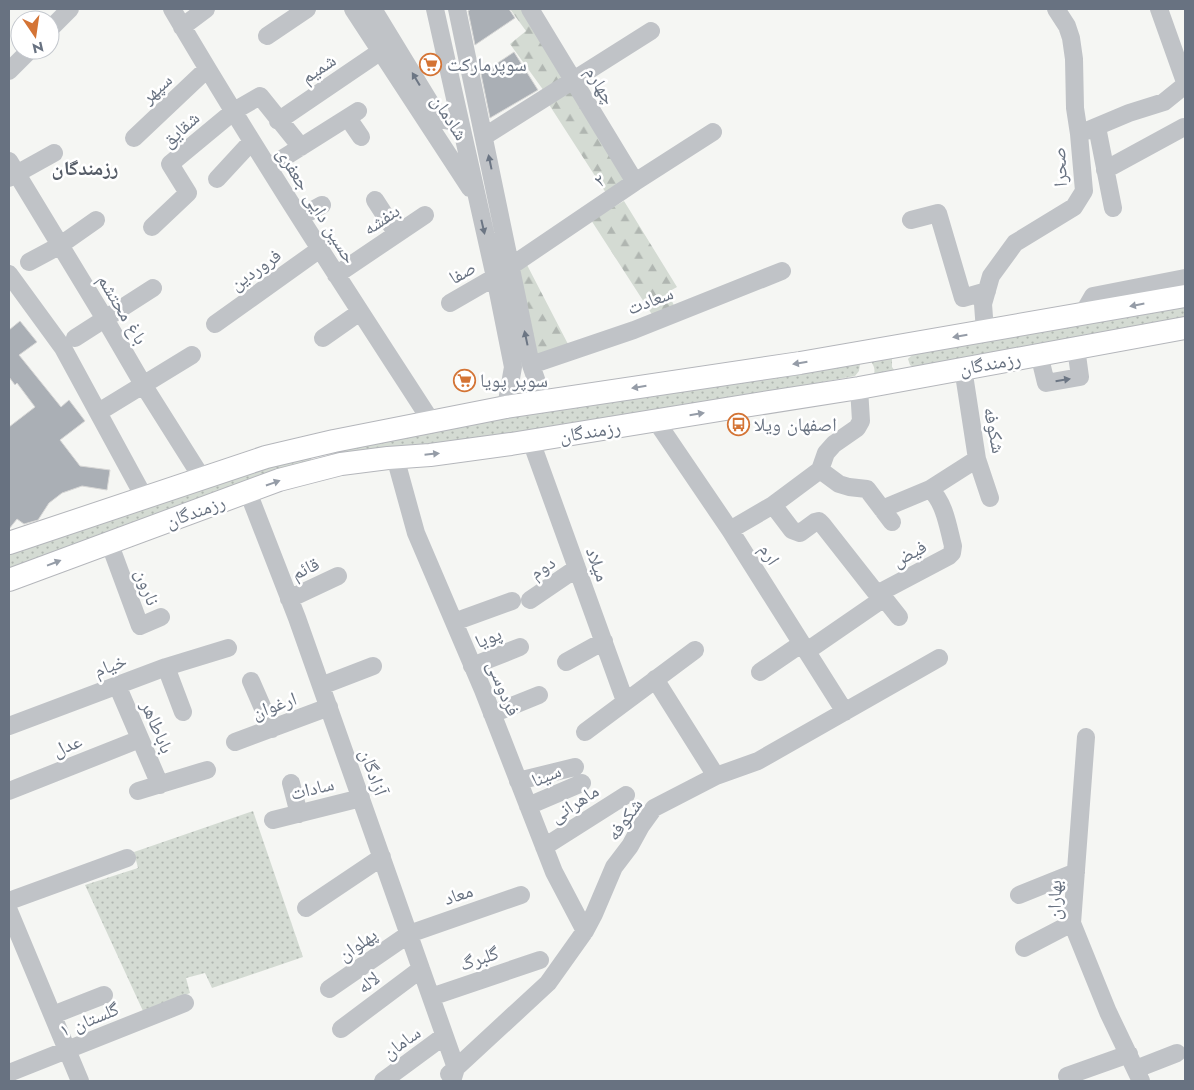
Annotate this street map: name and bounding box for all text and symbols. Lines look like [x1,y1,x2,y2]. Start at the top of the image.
north arrow [10,10,60,60]
text: N [30,37,46,59]
street label: شمیم [295,47,341,90]
place label: سوپرمارکت [447,51,527,78]
supermarket icon: سوپرمارکت [419,52,443,76]
street label: چهارم [579,61,623,110]
street label: سپهر [134,67,178,111]
one-way arrow [411,73,420,86]
street label: شادمان [425,89,474,145]
street label: شقایق [155,105,205,154]
street label: حسین دایی جعفری [270,142,363,269]
street label: صحرا [1045,146,1074,188]
district label: رزمندگان [52,154,118,183]
one-way arrow [486,154,494,169]
street label: ۲ [588,167,610,194]
street label: بنفشه [357,197,405,242]
one-way arrow [479,220,487,235]
street label: فروردین [224,242,287,297]
street label: صفا [444,254,481,291]
street label: باغ محتشم [91,269,154,350]
street label: سعادت [623,279,677,322]
one-way arrow [1129,301,1145,309]
one-way arrow [522,331,530,346]
one-way arrow [952,332,968,340]
street label: رزمندگان [957,345,1023,382]
one-way arrow [791,359,807,367]
place label: سوپر پویا [480,367,548,394]
supermarket icon: سوپر پویا [452,368,476,392]
one-way arrow [1056,376,1072,384]
one-way arrow [631,384,647,392]
street label: شکوفه [977,405,1012,456]
one-way arrow [689,410,705,418]
place label: اصفهان ویلا [754,411,837,438]
bus stop icon: اصفهان ویلا [726,412,750,436]
street label: رزمندگان [557,413,623,450]
one-way arrow [424,450,440,458]
one-way arrow [265,479,280,486]
street label: رزمندگان [162,488,229,535]
street label: فیض [887,533,931,574]
street label: ارم [753,538,787,570]
street label: میلاد [579,543,616,585]
street label: دوم [524,549,561,586]
street label: قائم [287,550,324,587]
one-way arrow [47,559,62,566]
street label: نارون [128,565,167,609]
street label: پویا [471,620,506,655]
street label: خیام [90,647,130,684]
street label: فردوسی [480,656,527,720]
street label: ارغوان [248,685,300,726]
street label: باباطاهر [134,696,181,758]
street label: عدل [48,727,86,764]
street label: آزادگان [353,745,395,800]
street label: سینا [527,757,565,794]
street label: سادات [287,770,337,807]
street label: ماهرانی [544,777,604,829]
street label: شکوفه [600,792,649,846]
street label: معاد [440,877,476,912]
street label: بهاران [1041,880,1068,920]
street label: پهلوان [332,921,383,968]
street label: گلبرگ [456,939,502,978]
street label: لاله [351,965,385,1000]
street label: گلستان ۱ [55,995,123,1044]
street label: سامان [376,1019,426,1066]

